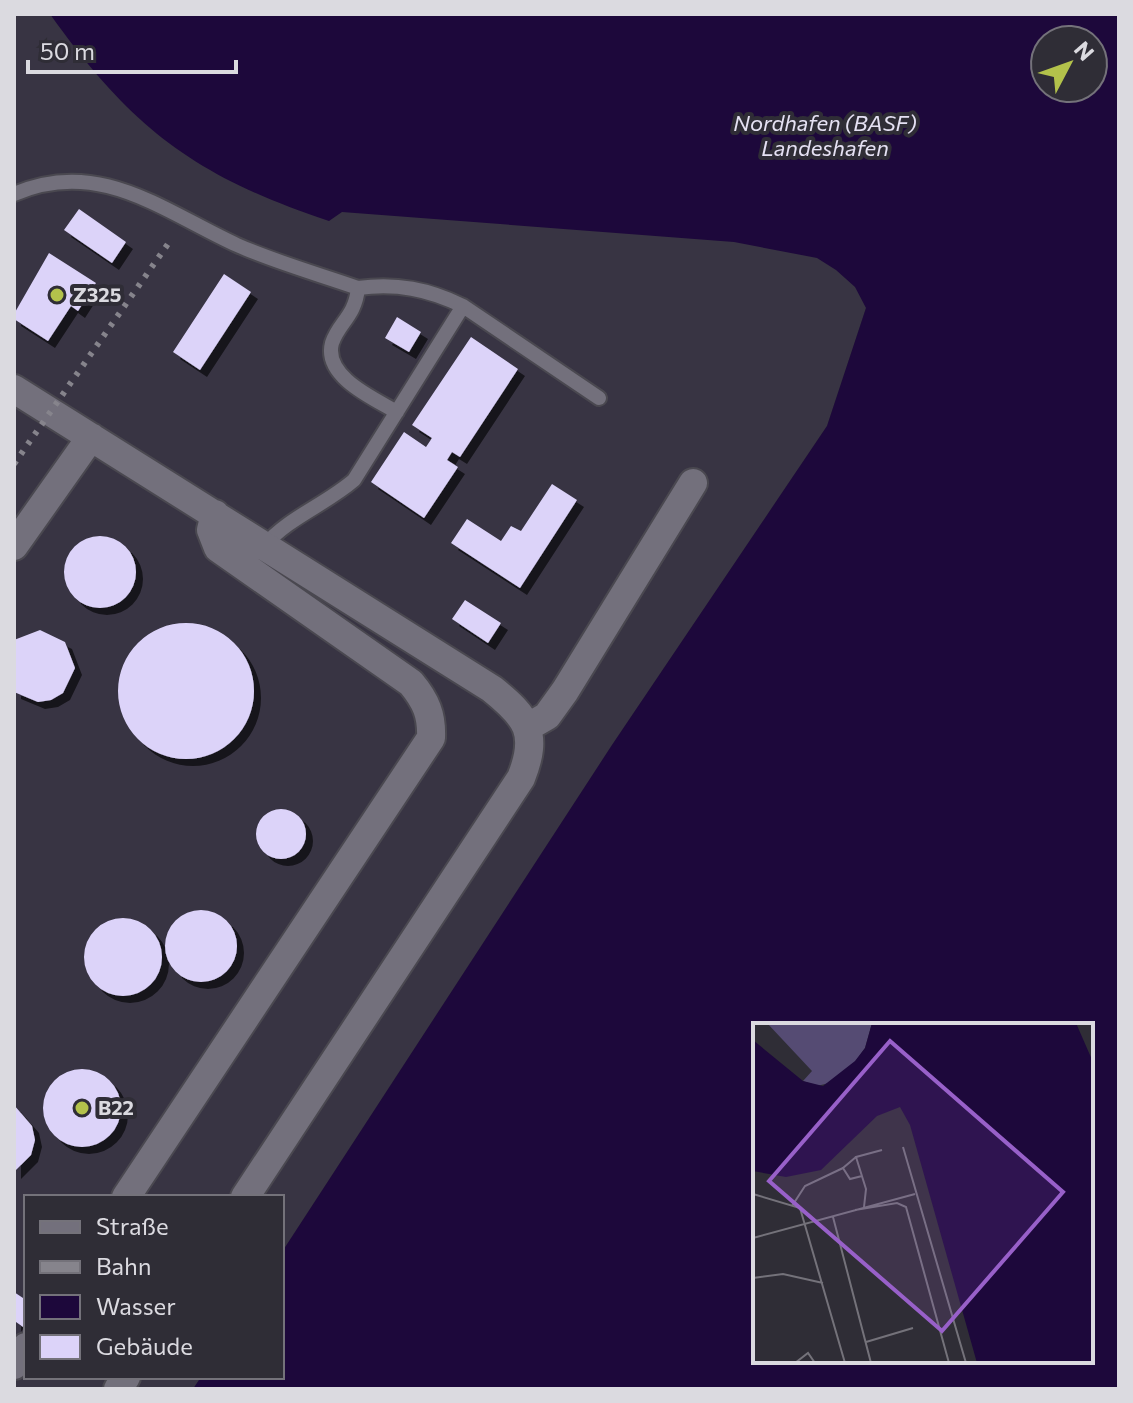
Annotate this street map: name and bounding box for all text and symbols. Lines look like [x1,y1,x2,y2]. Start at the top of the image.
scale bar [28,24,236,74]
north arrow [1029,24,1109,104]
text: N [1069,35,1100,66]
text: 50 m [40,36,95,65]
water label: Nordhafen (BASF) Landeshafen [733,109,917,161]
place label: Z325 [73,282,121,306]
marker: Z325 [48,286,66,304]
inset map [753,1023,1093,1363]
place label: B22 [98,1095,134,1119]
marker: B22 [73,1099,91,1117]
legend [24,1195,284,1379]
text: Straße [96,1211,169,1240]
text: Bahn [96,1251,152,1280]
text: Wasser [96,1291,176,1320]
text: Gebäude [96,1331,193,1360]

